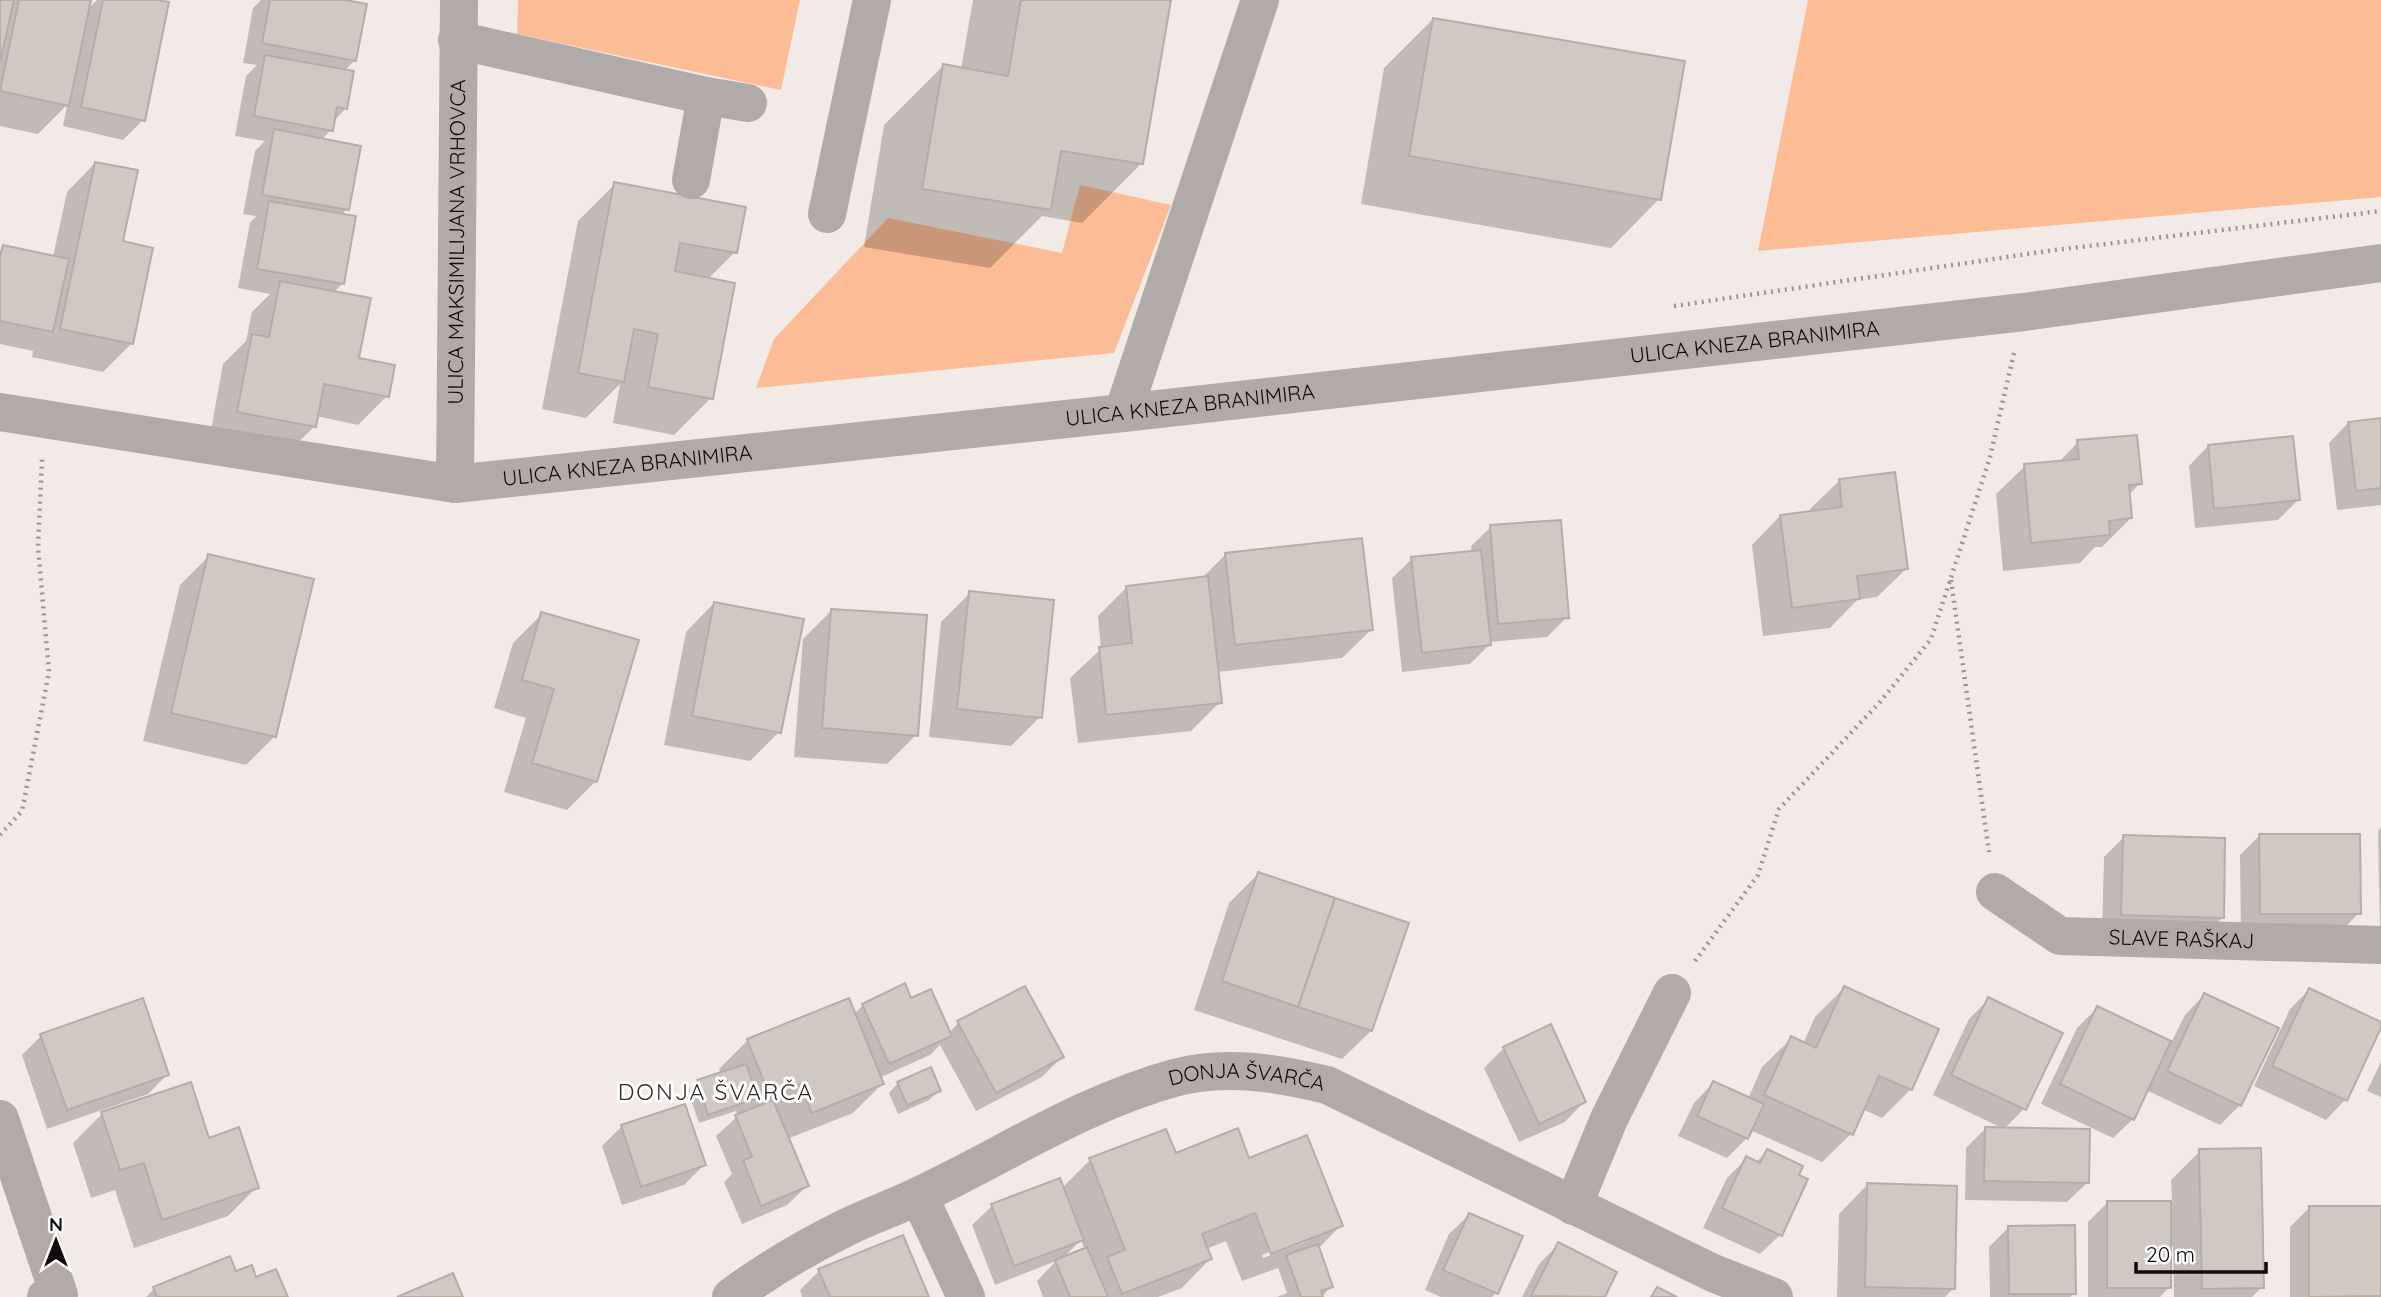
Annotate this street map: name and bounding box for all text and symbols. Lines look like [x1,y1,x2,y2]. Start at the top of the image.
street label: ULICA MAKSIMILIJANA VRHOVCA [442,79,470,405]
street label: ULICA KNEZA BRANIMIRA [1628,314,1881,368]
street label: ULICA KNEZA BRANIMIRA [1064,378,1316,431]
street label: ULICA KNEZA BRANIMIRA [501,438,753,491]
street label: SLAVE RAŠKAJ [2108,923,2255,953]
street label: DONJA ŠVARČA [1165,1057,1328,1096]
district label: DONJA ŠVARČA [618,1077,814,1106]
north arrow [21,1206,91,1276]
text: N [49,1212,63,1236]
scale bar [2136,1230,2266,1274]
text: 20 m [2146,1241,2195,1267]

